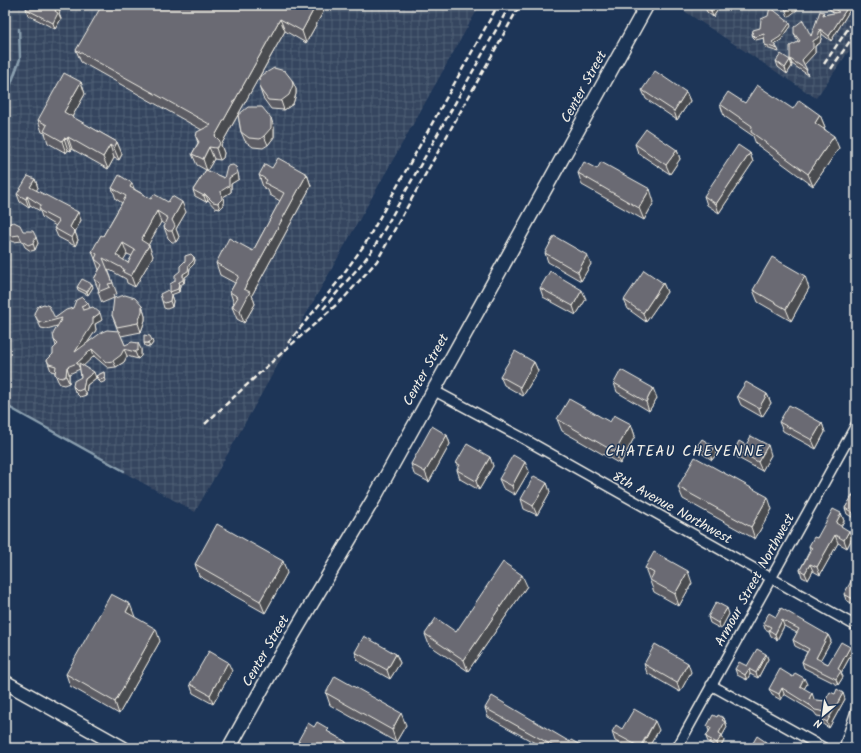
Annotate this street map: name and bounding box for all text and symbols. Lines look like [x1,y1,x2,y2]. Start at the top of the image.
street label: Center Street [555,46,613,127]
street label: Center Street [397,329,455,410]
district label: CHATEAU CHEYENNE [605,440,765,464]
street label: 8th Avenue Northwest [608,466,737,550]
street label: Armour Street Northwest [709,509,801,651]
street label: Center Street [237,611,296,691]
north arrow [803,695,843,735]
text: N [811,713,826,732]

